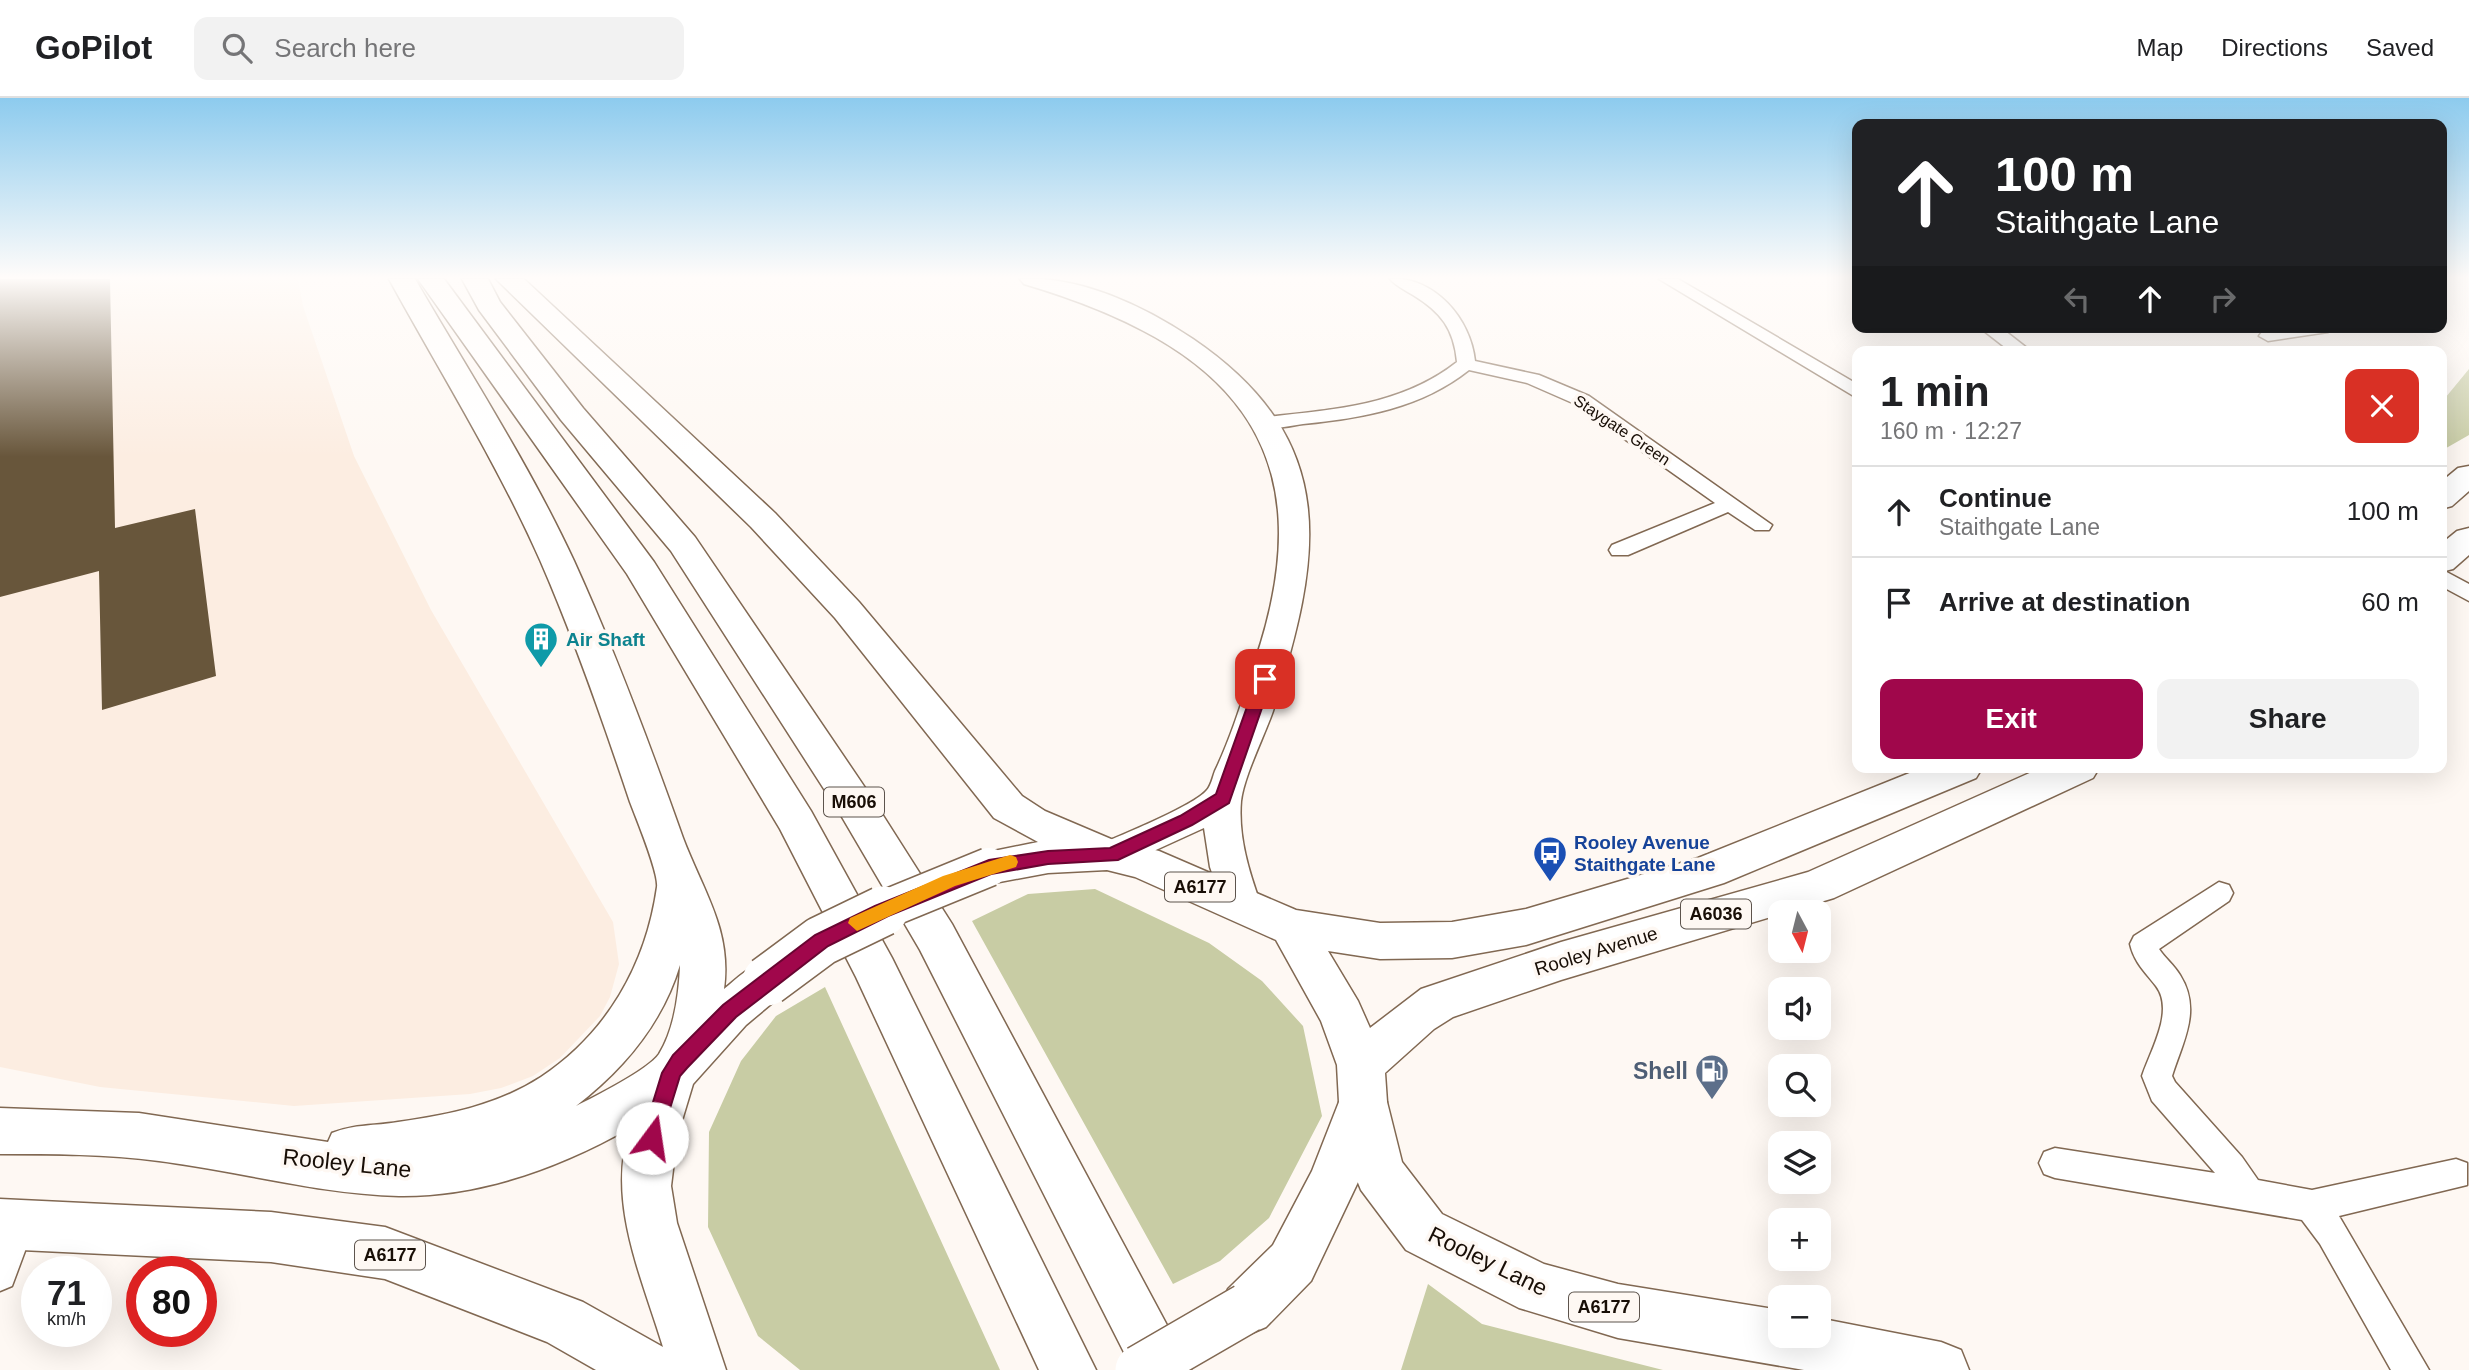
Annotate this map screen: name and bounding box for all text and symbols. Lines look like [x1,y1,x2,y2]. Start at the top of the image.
search box [194,17,684,80]
text: GoPilot [35,29,152,66]
icon: search [218,29,256,67]
text: Search here [274,33,416,63]
text: Map [2137,34,2183,61]
text: Directions [2221,34,2328,61]
text: Saved [2366,34,2434,61]
icon: ahead [1880,147,1971,238]
text: 100 m [1995,147,2134,201]
text: Staithgate Lane [1995,204,2219,240]
icon: left [2058,280,2096,318]
icon: ahead [2131,280,2169,318]
icon: right [2204,280,2242,318]
text: 1 min [1880,368,1990,415]
button: close [2345,369,2419,443]
street label: Staygate Green [1571,392,1673,468]
text: 160 m · 12:27 [1880,418,2022,444]
text: Continue [1939,483,2052,513]
icon: ahead [1880,493,1918,531]
text: 100 m [2347,496,2419,526]
text: Staithgate Lane [1939,514,2100,540]
icon: arrive [1880,584,1918,622]
text: Arrive at destination [1939,587,2190,617]
text: 60 m [2361,587,2419,617]
building icon: Air Shaft [522,620,560,669]
place label: Air Shaft [566,629,646,650]
pin [1235,649,1295,709]
icon: arrive [1246,660,1284,698]
button: Exit [1880,679,2143,759]
button: Share [2157,679,2419,759]
road number: M606 [824,788,884,816]
place label: Rooley Avenue Staithgate Lane [1574,832,1715,875]
bus stop icon: Rooley Avenue Staithgate Lane [1531,834,1569,883]
road number: A6177 [1165,872,1235,902]
road number: A6036 [1681,900,1751,928]
north arrow [1768,900,1830,962]
map controls [1768,900,1831,1348]
street label: Rooley Avenue [1532,922,1660,980]
button: sound [1768,977,1831,1040]
fuel station icon: Shell [1693,1052,1731,1101]
button: search [1768,1054,1831,1117]
place label: Shell [1633,1058,1688,1084]
position arrow [615,1101,689,1175]
button: layers [1768,1131,1831,1194]
street label: Rooley Lane [281,1143,413,1183]
button: + [1768,1208,1831,1271]
street label: Rooley Lane [1424,1221,1552,1301]
road number: A6177 [355,1240,425,1270]
speed limit sign: 80 [126,1256,217,1347]
text: 71 [47,1273,86,1312]
button: − [1768,1285,1831,1348]
road number: A6177 [1569,1292,1639,1322]
text: km/h [47,1309,86,1329]

